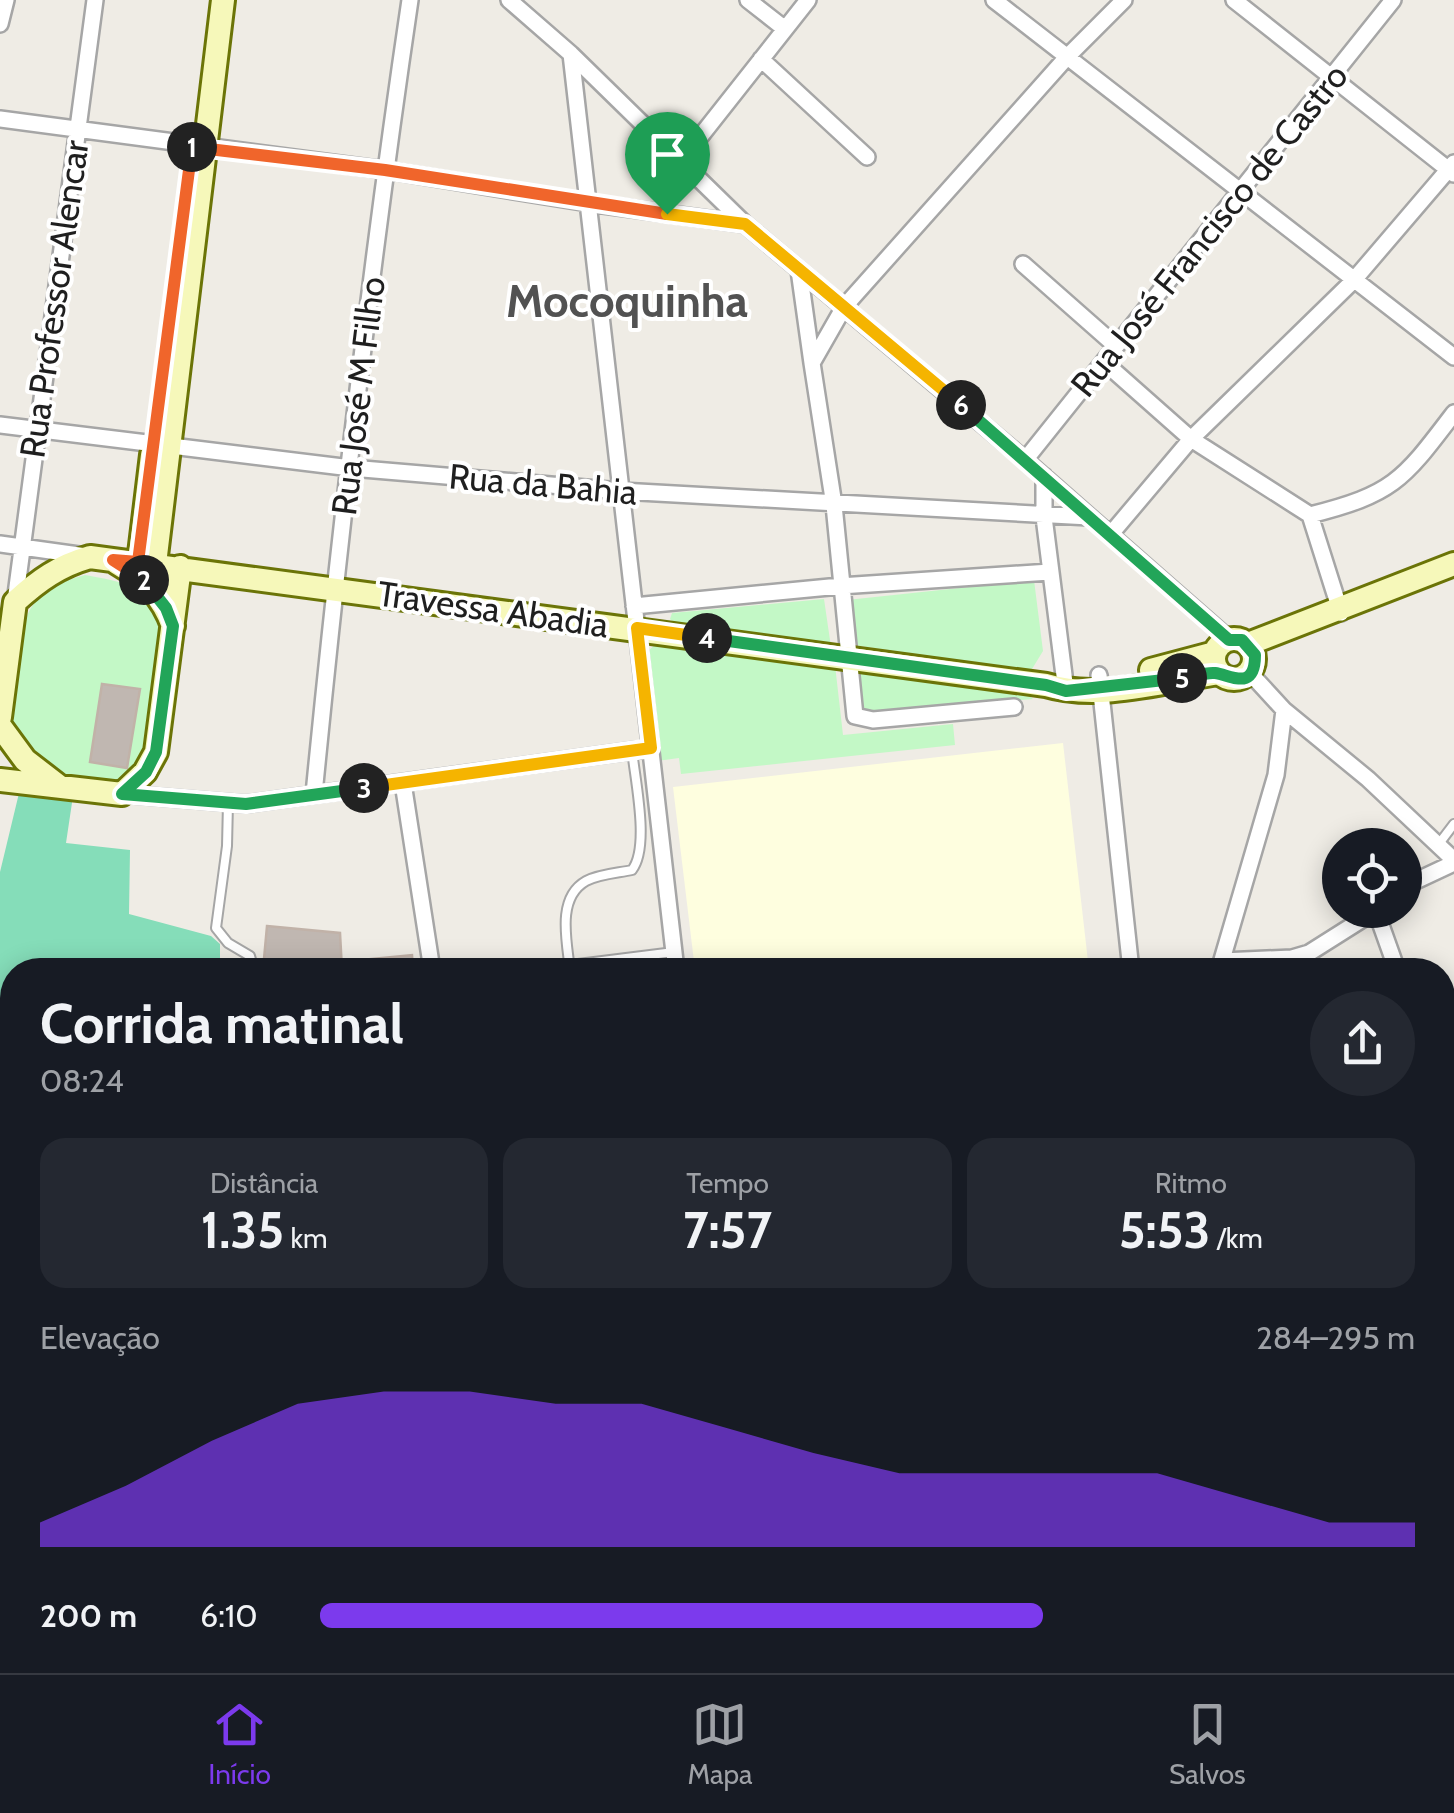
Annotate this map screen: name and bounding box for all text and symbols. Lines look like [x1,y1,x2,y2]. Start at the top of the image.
street label: Rua José Francisco de Castro [1061,55,1357,405]
pin [625,112,710,215]
pin: 1 [167,122,217,172]
icon: arrive [640,127,695,182]
text: 1 [187,130,197,164]
street label: Rua Professor Alencar [10,138,98,460]
street label: Rua José M Filho [322,274,394,518]
district label: Mocoquinha [506,274,748,328]
pin: 6 [936,380,986,430]
text: 6 [953,388,969,422]
street label: Rua da Bahia [447,454,639,514]
pin: 2 [119,555,169,605]
text: 2 [137,563,151,597]
street label: Travessa Abadia [375,572,611,646]
pin: 4 [682,613,732,663]
text: 4 [698,621,716,655]
pin: 5 [1157,653,1207,703]
text: 5 [1174,661,1190,695]
pin: 3 [339,763,389,813]
text: 3 [356,771,372,805]
map controls [1322,828,1422,928]
button: locate [1322,828,1422,928]
text: Corrida matinal [40,990,404,1057]
button: share [1310,991,1415,1096]
text: 08:24 [40,1061,124,1100]
text: Distância [210,1166,318,1200]
text: Tempo [686,1166,769,1200]
text: Ritmo [1155,1166,1227,1200]
text: 1.35 [201,1200,284,1261]
text: 7:57 [683,1200,772,1261]
text: 5:53 [1119,1200,1210,1261]
text: km [284,1221,328,1255]
text: /km [1210,1221,1263,1255]
text: Elevação [40,1318,160,1357]
text: 284–295 m [1256,1318,1415,1357]
text: 200 m [40,1596,137,1635]
text: 6:10 [200,1596,258,1635]
tab: Início [208,1697,271,1791]
tab: Mapa [687,1697,752,1791]
tab: Salvos [1169,1697,1246,1791]

